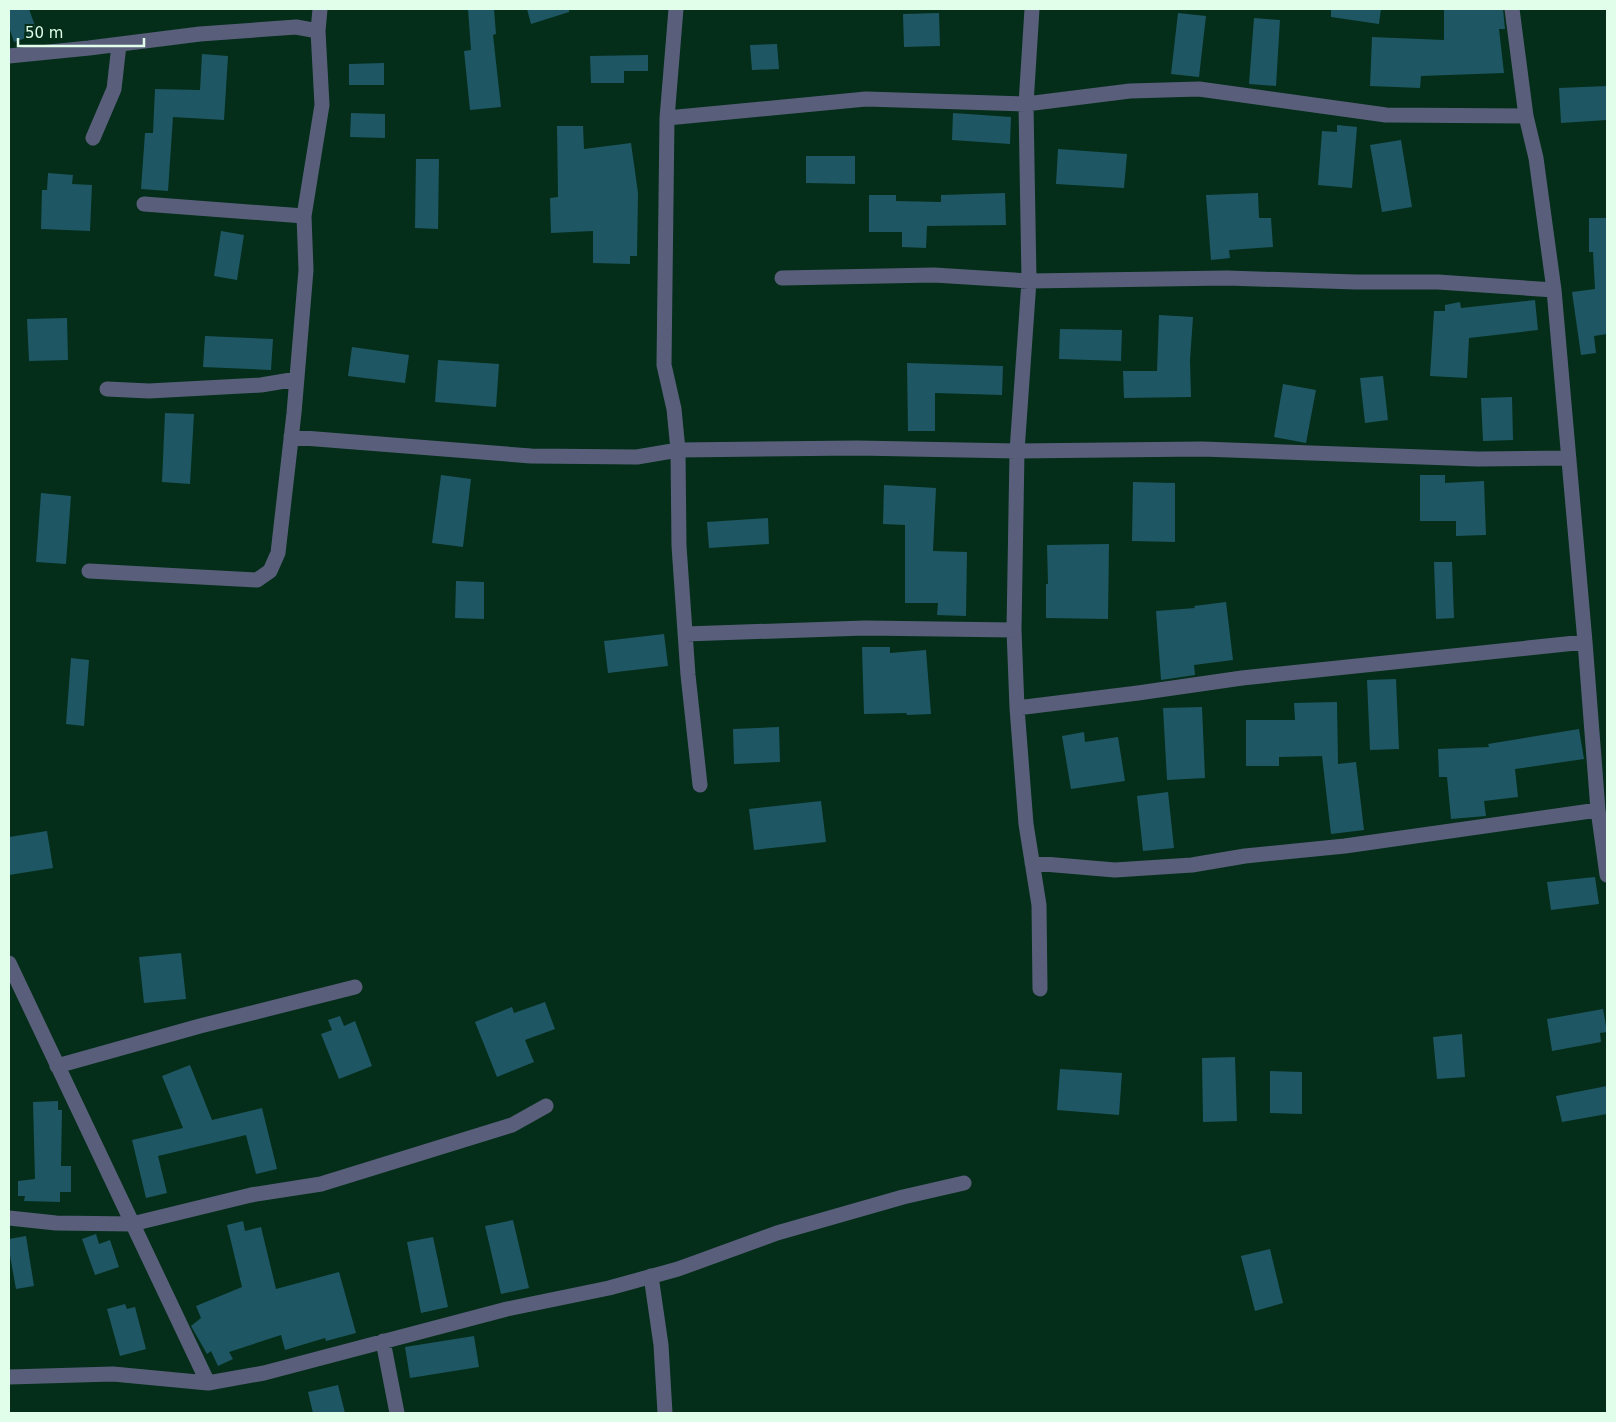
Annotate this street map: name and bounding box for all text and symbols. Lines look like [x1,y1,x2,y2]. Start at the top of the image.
scale bar [18,15,144,47]
text: 50 m [25,24,63,42]

